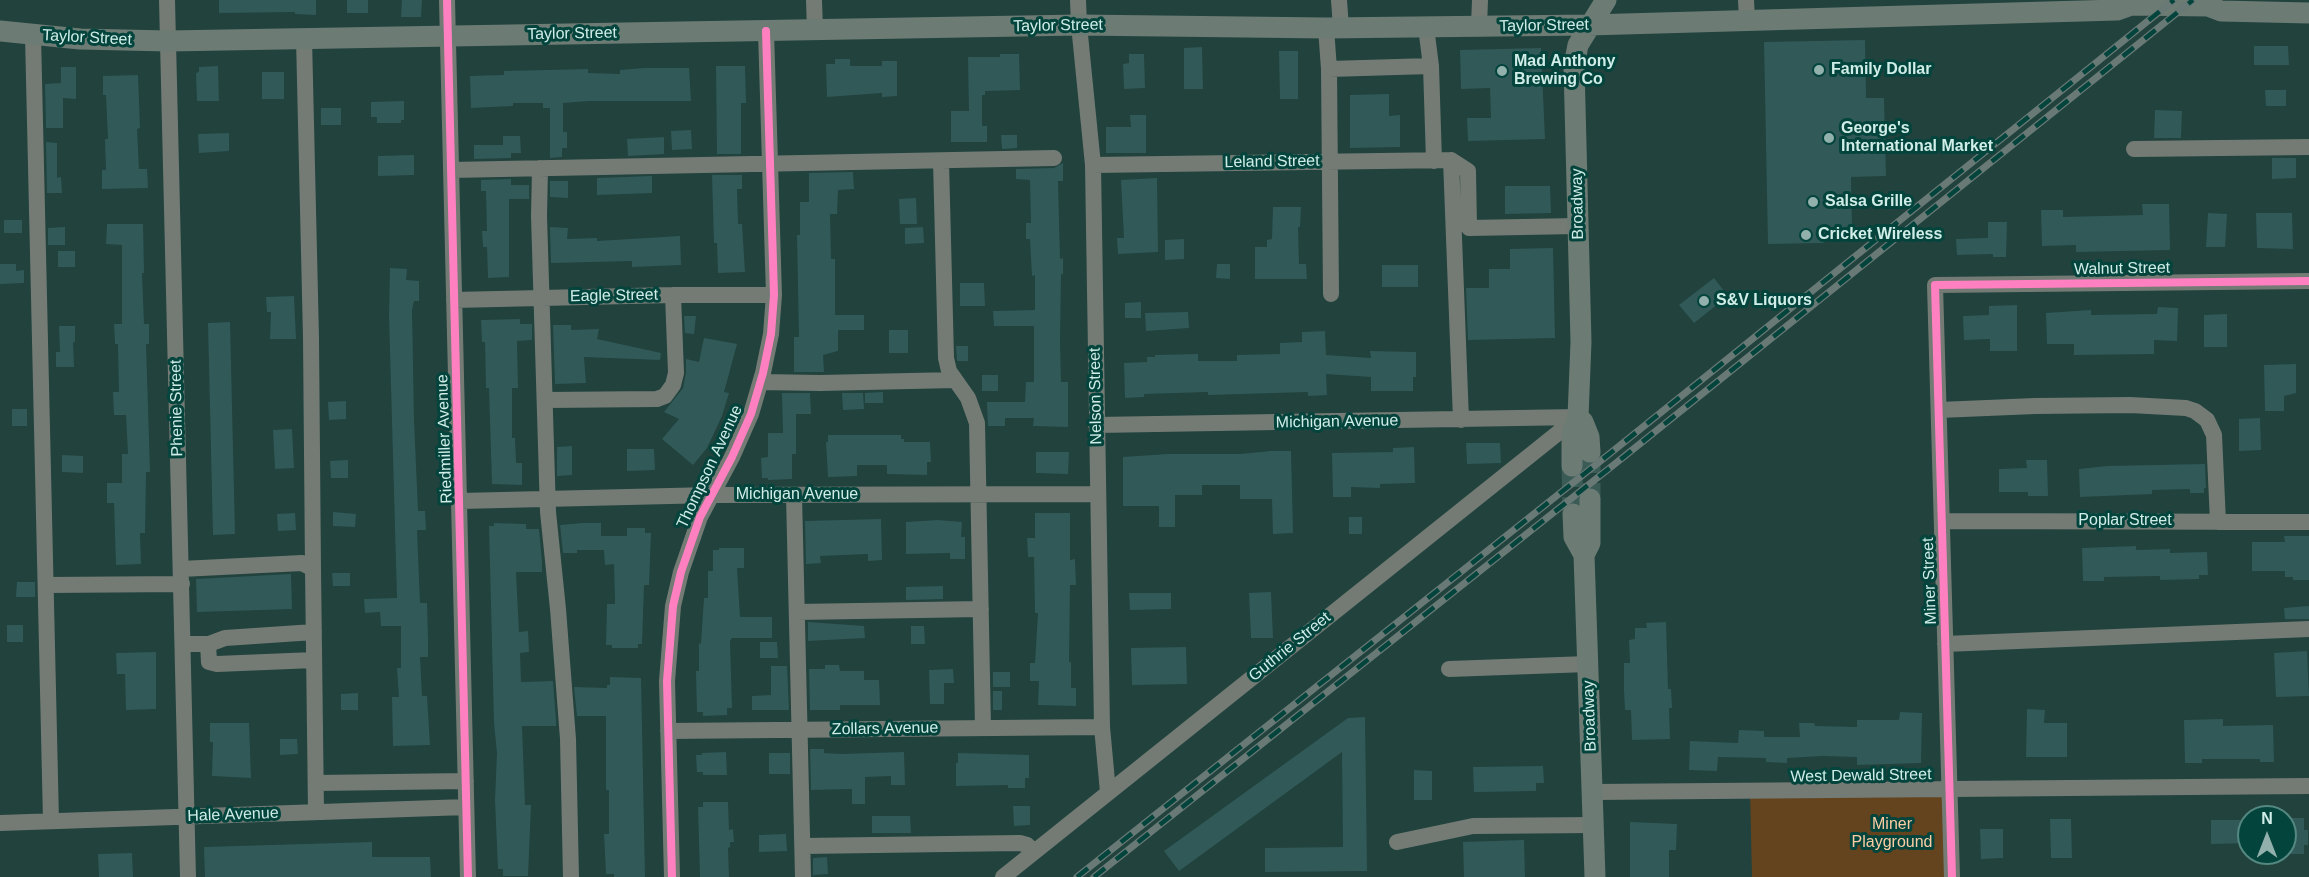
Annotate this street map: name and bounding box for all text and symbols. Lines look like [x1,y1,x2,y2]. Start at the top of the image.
street label: Taylor Street [1013,16,1103,36]
street label: Taylor Street [1499,16,1589,36]
street label: Taylor Street [527,24,617,44]
street label: Taylor Street [42,26,132,50]
place label: Mad Anthony Brewing Co [1514,52,1615,90]
place label: Family Dollar [1831,60,1931,80]
marker: Family Dollar [1812,63,1826,77]
marker: Mad Anthony Brewing Co [1495,64,1509,78]
place label: George's International Market [1841,119,1993,157]
marker: George's International Market [1822,131,1836,145]
street label: Leland Street [1224,152,1320,172]
street label: Broadway [1568,168,1588,240]
place label: Salsa Grille [1825,192,1912,212]
marker: Salsa Grille [1806,195,1820,209]
place label: Cricket Wireless [1818,225,1942,245]
marker: Cricket Wireless [1799,228,1813,242]
street label: Walnut Street [2074,259,2170,279]
street label: Eagle Street [570,286,658,306]
place label: S&V Liquors [1716,291,1812,311]
marker: S&V Liquors [1697,294,1711,308]
street label: Nelson Street [1086,347,1106,445]
street label: Phenie Street [167,359,187,457]
street label: Riedmiller Avenue [433,374,457,504]
street label: Thompson Avenue [673,402,747,532]
street label: Michigan Avenue [1276,411,1398,433]
street label: Michigan Avenue [736,485,858,505]
street label: Poplar Street [2078,511,2172,531]
street label: Miner Street [1919,537,1941,625]
street label: Guthrie Street [1245,608,1335,686]
street label: Broadway [1579,680,1601,752]
street label: Zollars Avenue [832,718,938,740]
street label: West Dewald Street [1790,765,1932,787]
street label: Hale Avenue [187,804,279,826]
north arrow [2237,805,2297,865]
text: N [2261,810,2273,827]
park label: Miner Playground [1852,815,1932,853]

